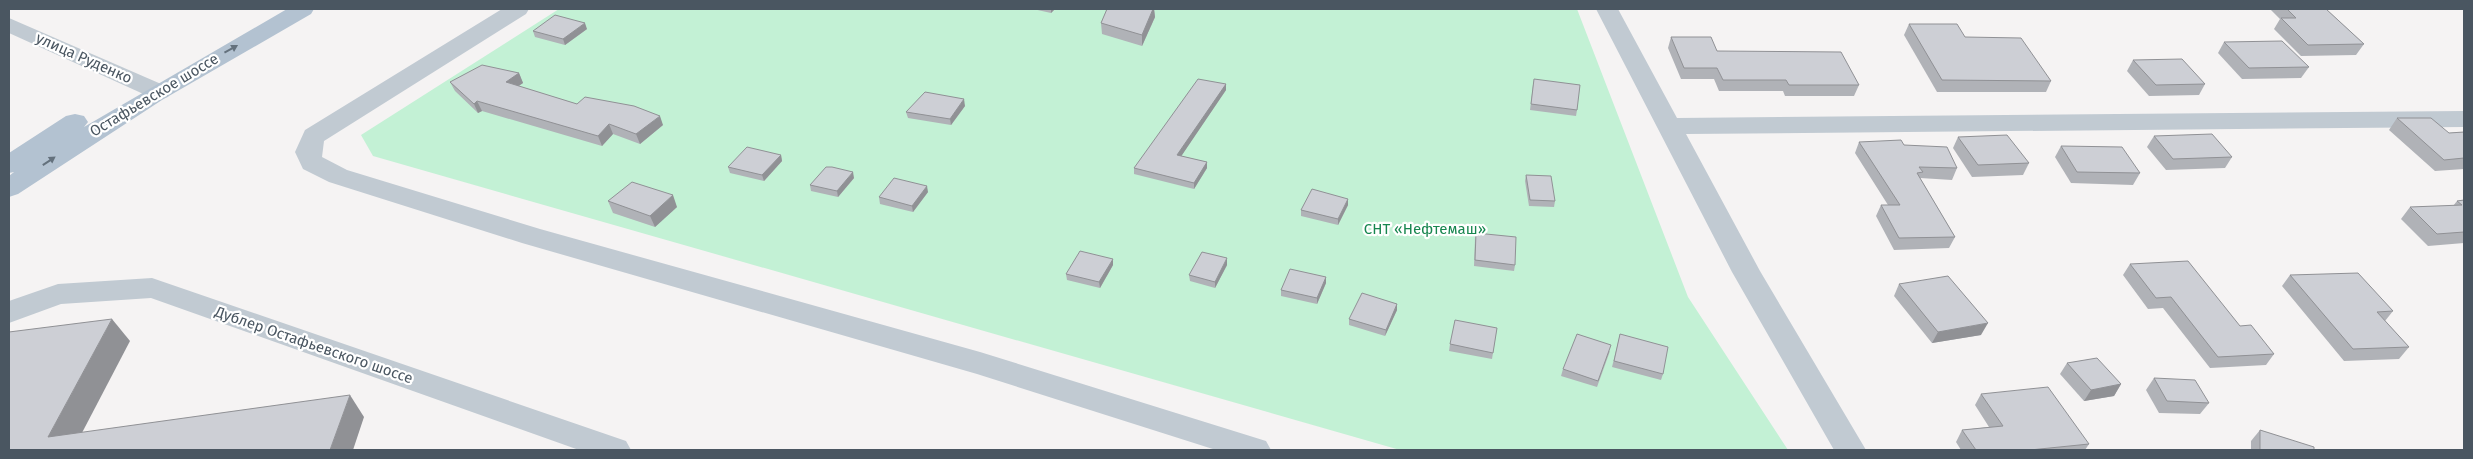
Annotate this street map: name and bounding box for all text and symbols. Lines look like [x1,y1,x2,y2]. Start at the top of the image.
street label: улица Руденко [33,29,135,87]
one-way arrow [224,44,238,53]
street label: Остафьевское шоссе [86,49,222,141]
one-way arrow [42,156,56,166]
park label: СНТ «Нефтемаш» [1364,220,1486,238]
street label: Дублер Остафьевского шоссе [212,302,415,387]

